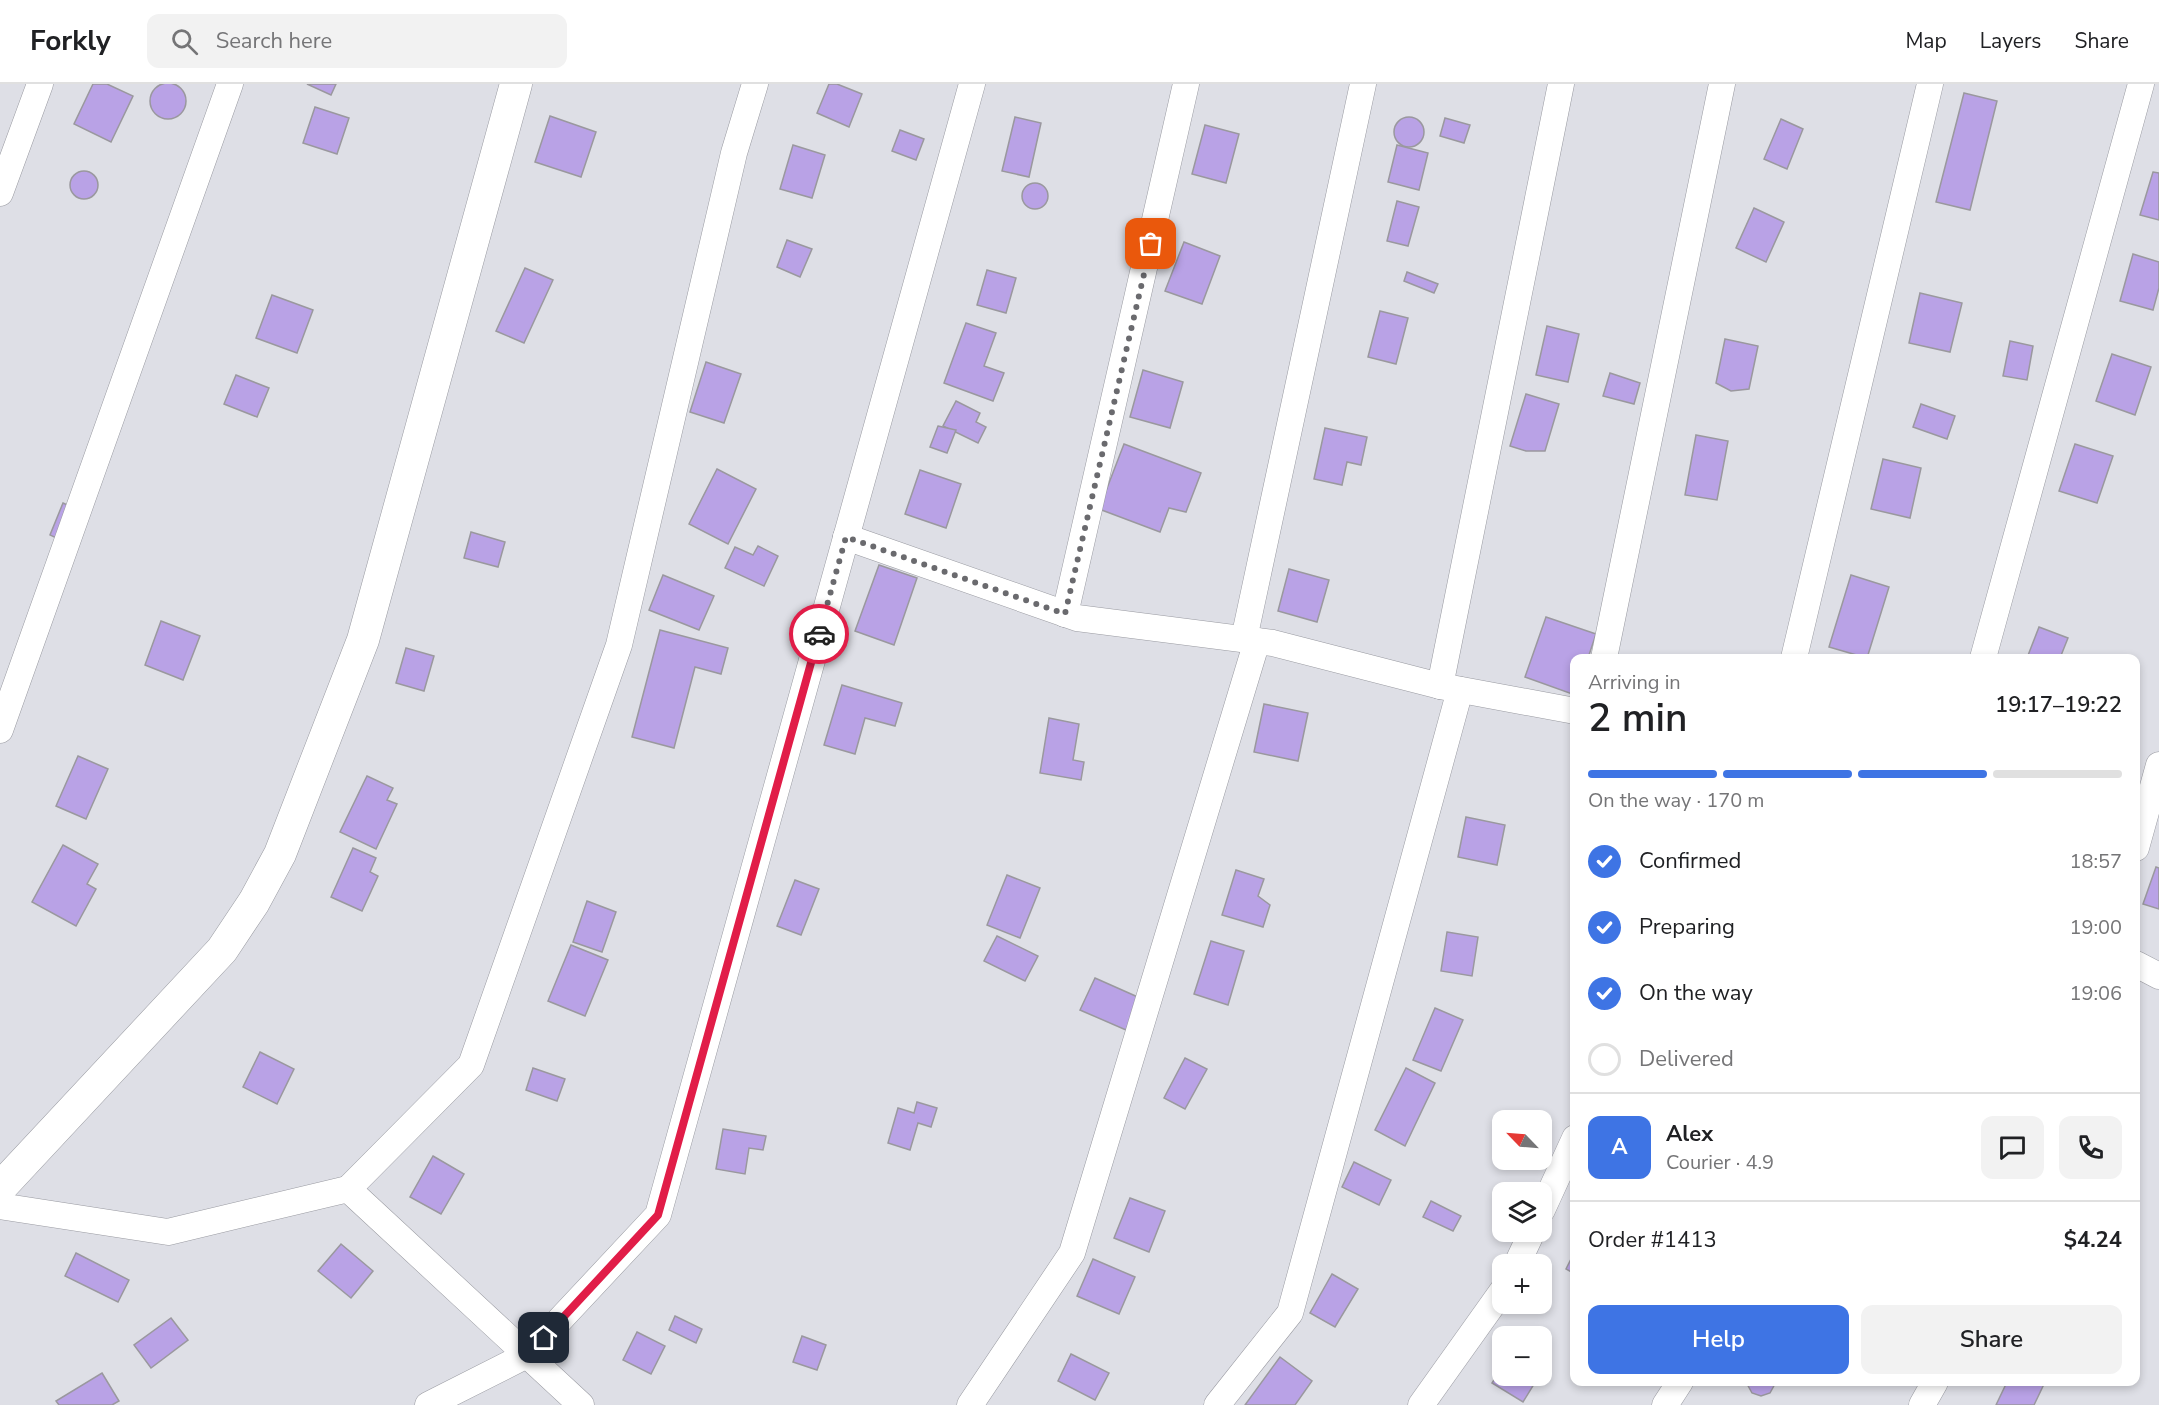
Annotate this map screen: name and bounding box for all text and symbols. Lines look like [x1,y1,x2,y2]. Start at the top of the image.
search box [147,14,567,68]
text: Forkly [30,22,111,60]
icon: search [168,25,201,58]
text: Search here [216,26,332,56]
text: Map [1905,27,1947,55]
text: Layers [1980,27,2041,55]
text: Share [2074,27,2129,55]
pin [1125,218,1176,269]
icon: bag [1134,227,1167,260]
courier [789,604,849,664]
icon: car [803,618,836,651]
text: Arriving in [1588,669,1681,696]
text: 19:17–19:22 [1995,690,2122,720]
text: 2 min [1588,692,1687,745]
text: On the way · 170 m [1588,787,1764,814]
icon: check [1588,845,1621,878]
text: Confirmed [1639,846,1741,876]
text: 18:57 [2069,848,2122,875]
icon: check [1588,911,1621,944]
text: Preparing [1639,912,1735,942]
text: 19:00 [2069,914,2122,941]
icon: check [1588,977,1621,1010]
text: On the way [1639,978,1753,1008]
text: 19:06 [2069,980,2122,1007]
text: Delivered [1639,1044,1734,1074]
north arrow [1492,1110,1552,1170]
map controls [1492,1110,1552,1386]
button: chat [1981,1116,2044,1179]
button: phone [2059,1116,2122,1179]
text: Alex [1666,1119,1713,1149]
text: A [1611,1132,1628,1162]
text: Courier · 4.9 [1666,1149,1774,1176]
button: layers [1492,1182,1552,1242]
text: Order #1413 [1588,1225,1717,1255]
text: $4.24 [2064,1225,2122,1255]
button: + [1492,1254,1552,1314]
button: Help [1588,1305,1849,1374]
button: Share [1861,1305,2122,1374]
pin [518,1312,569,1363]
icon: home [527,1321,560,1354]
button: − [1492,1326,1552,1386]

